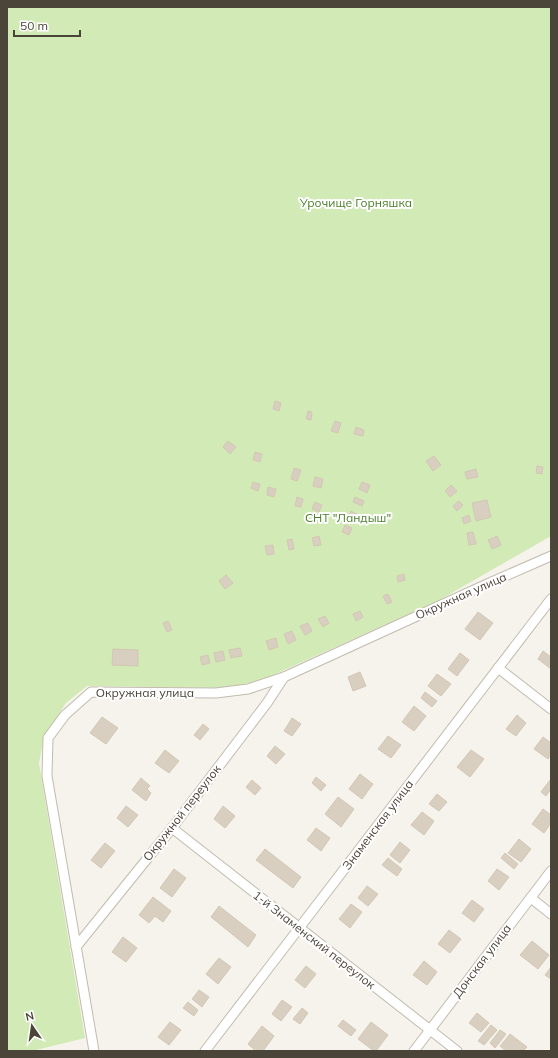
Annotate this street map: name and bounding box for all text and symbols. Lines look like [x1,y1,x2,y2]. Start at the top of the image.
scale bar [14,12,80,38]
text: 50 m [20,18,48,33]
park label: Урочище Горняшка [299,195,412,210]
park label: СНТ "Ландыш" [305,510,391,525]
street label: Окружная улица [413,569,509,622]
street label: Окружная улица [96,685,194,700]
street label: Окружной переулок [139,761,224,864]
street label: Знаменская улица [339,777,416,873]
street label: 1-й Знаменский переулок [250,887,379,992]
street label: Донская улица [449,921,514,1000]
north arrow [12,1006,52,1046]
text: N [24,1009,35,1024]

